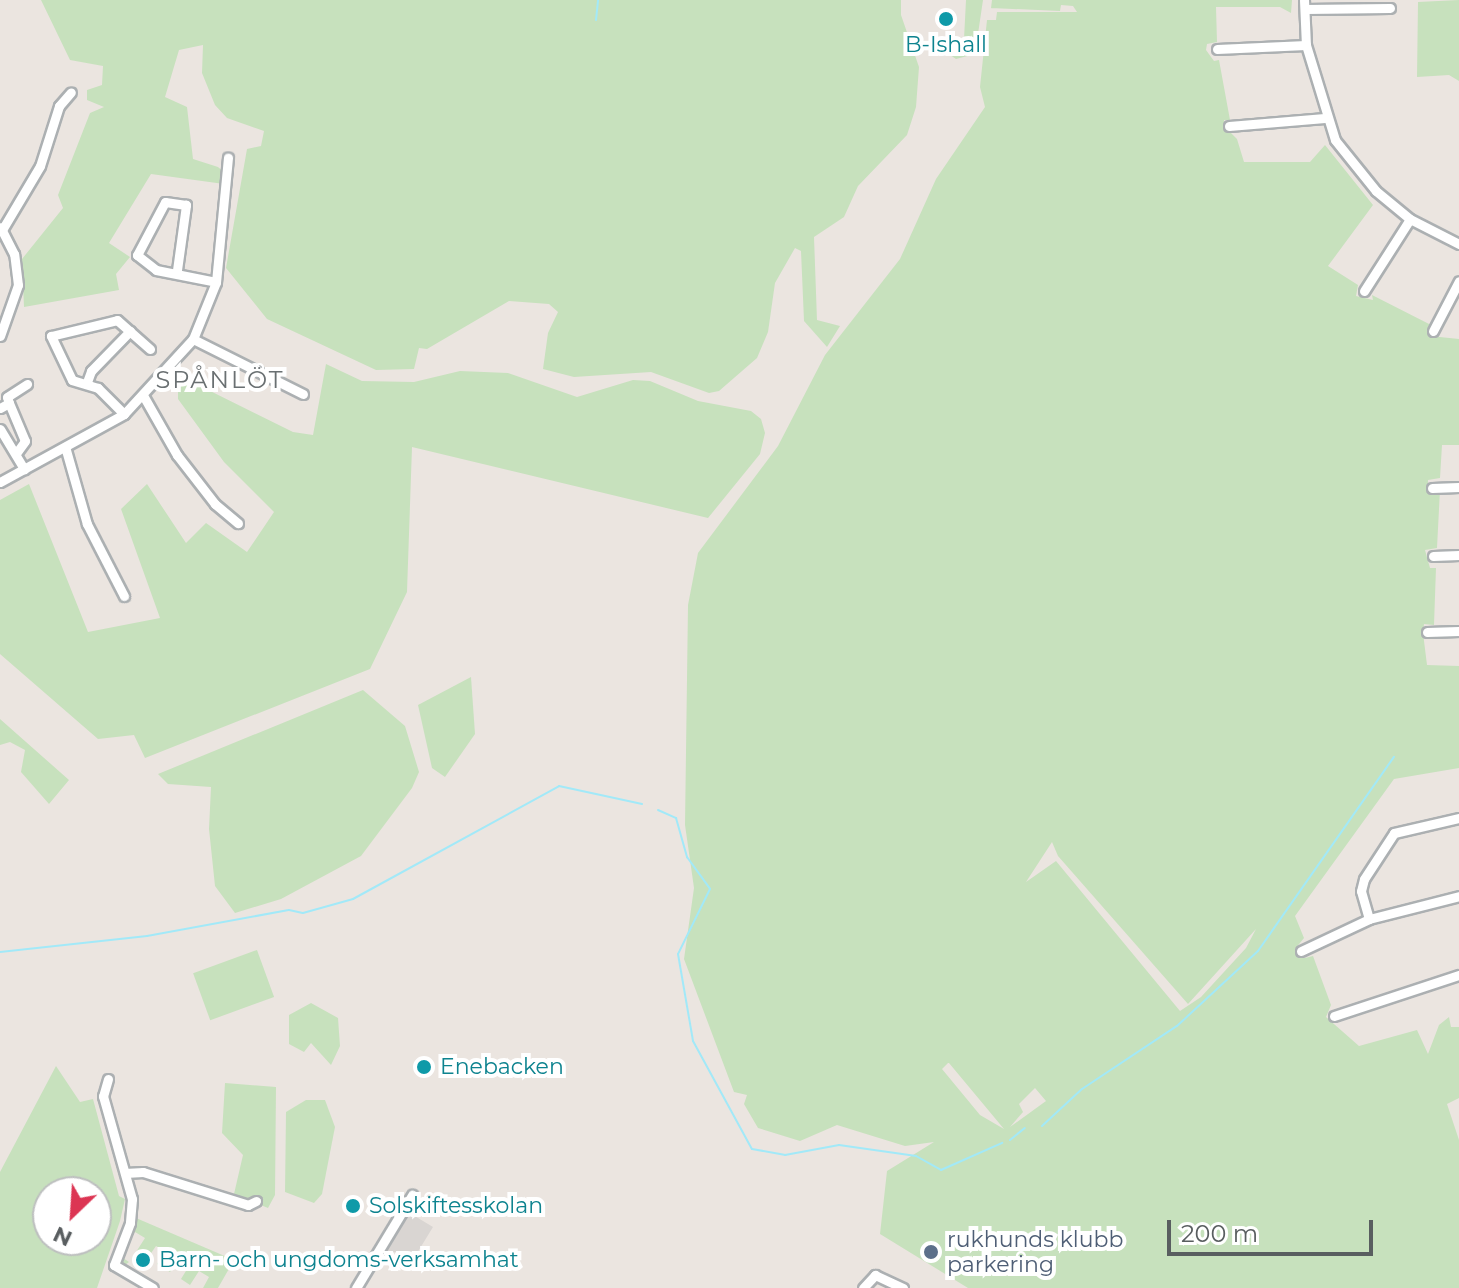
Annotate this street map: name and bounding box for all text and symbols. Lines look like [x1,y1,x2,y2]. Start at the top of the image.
marker: B-Ishall [937,10,955,28]
place label: B-Ishall [905,32,987,58]
district label: SPÅNLÖT [155,366,285,394]
place label: Enebacken [440,1054,564,1080]
marker: Enebacken [415,1058,433,1076]
north arrow [32,1176,112,1256]
place label: Solskiftesskolan [369,1193,543,1219]
marker: Solskiftesskolan [344,1197,362,1215]
scale bar [1171,1204,1377,1254]
text: 200 m [1181,1219,1258,1248]
text: N [49,1220,76,1252]
place label: rukhunds klubb parkering [947,1226,1123,1278]
marker: rukhunds klubb parkering [922,1243,940,1261]
place label: Barn- och ungdoms-verksamhat [159,1247,519,1273]
marker: Barn- och ungdoms-verksamhat [134,1251,152,1269]

